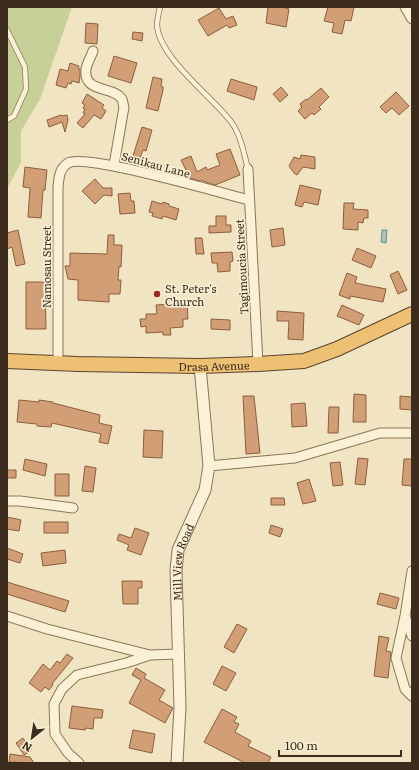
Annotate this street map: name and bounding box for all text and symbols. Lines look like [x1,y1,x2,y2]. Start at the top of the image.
street label: Senikau Lane [120,147,192,181]
street label: Tagimoucia Street [230,218,251,315]
street label: Namosau Street [38,225,54,308]
place label: St. Peter's Church [165,280,216,309]
marker: St. Peter's Church [152,289,162,299]
street label: Drasa Avenue [178,356,250,374]
street label: Mill View Road [168,520,197,601]
north arrow [12,718,52,758]
scale bar [279,732,401,758]
text: 100 m [285,736,318,754]
text: N [19,738,34,757]

